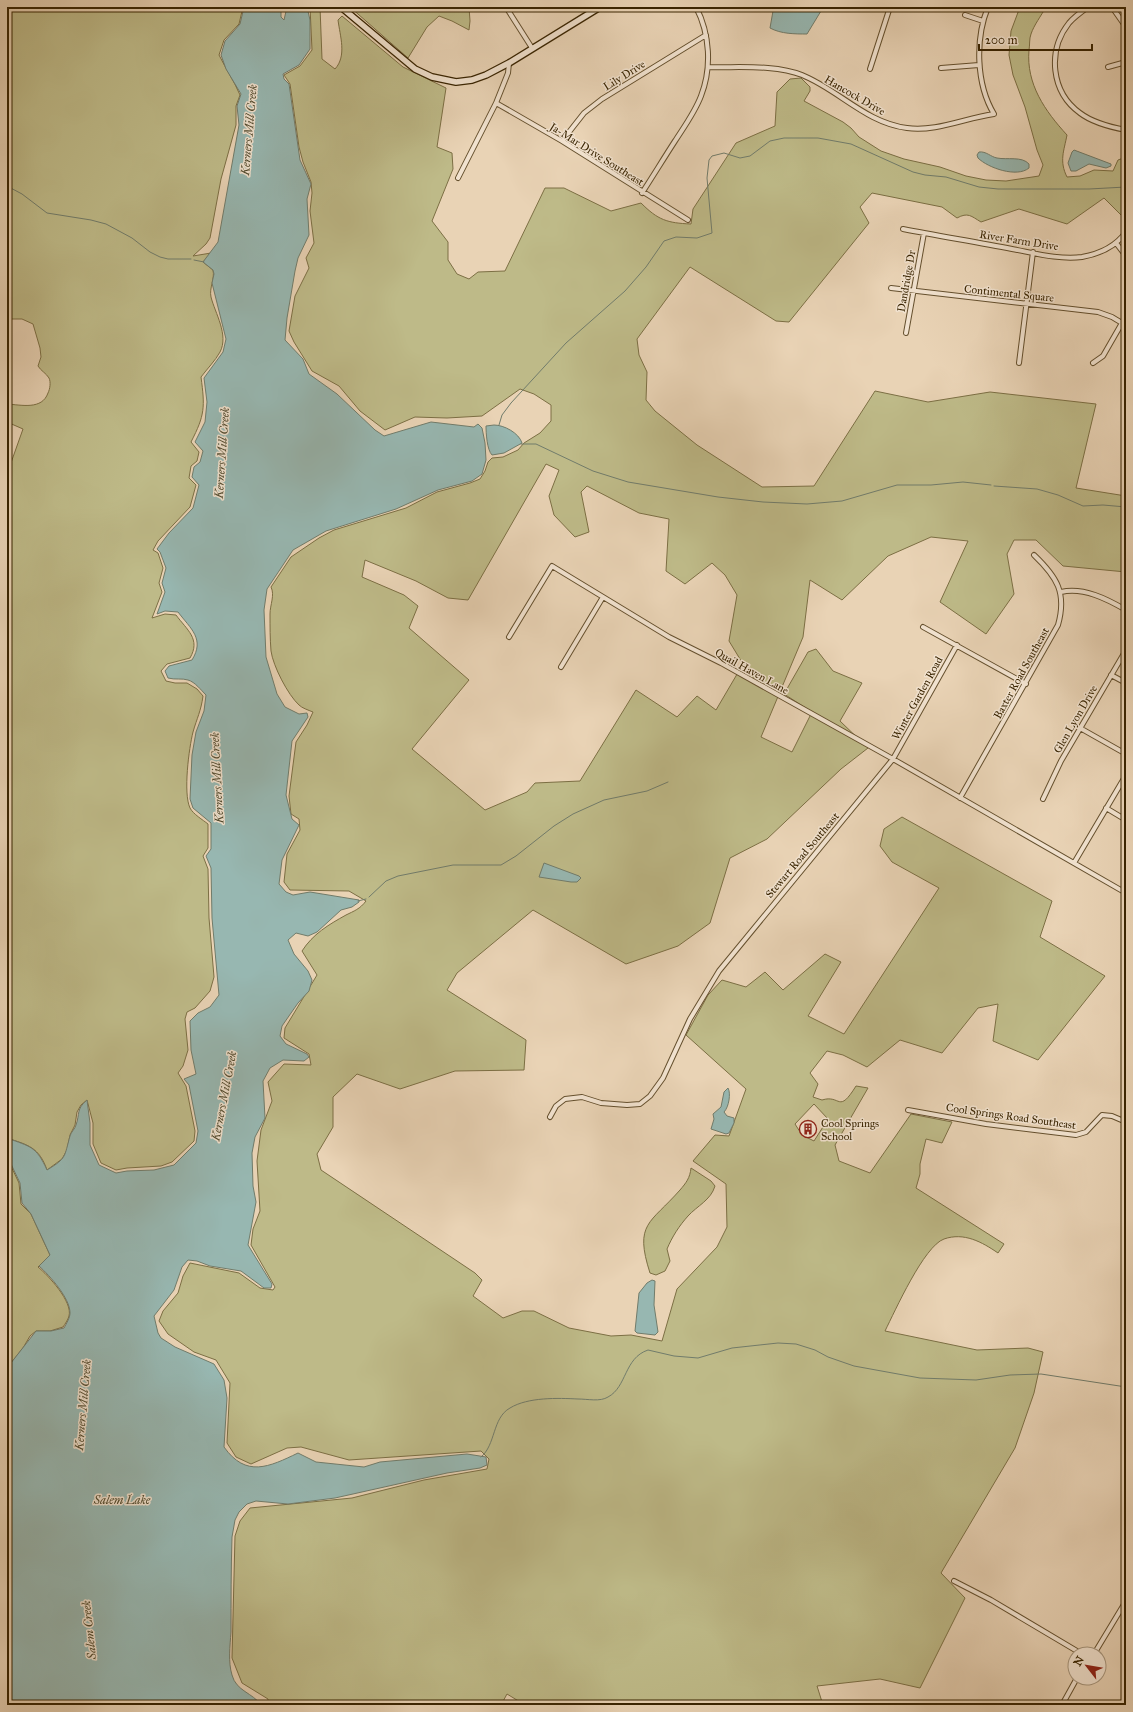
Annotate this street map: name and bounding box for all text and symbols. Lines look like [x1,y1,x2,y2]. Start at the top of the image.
scale bar [979,26,1092,52]
text: 200 m [985,33,1018,47]
street label: Lily Drive [601,57,648,93]
street label: Hancock Drive [822,73,888,118]
water label: Kerners Mill Creek [238,83,260,177]
street label: Ja-Mar Drive Southeast [546,120,646,190]
street label: River Farm Drive [979,228,1060,253]
street label: Dandridge Dr [895,248,918,313]
street label: Contimental Square [963,282,1055,306]
water label: Kerners Mill Creek [212,406,232,500]
street label: Baxter Road Southeast [991,625,1052,721]
street label: Quail Haven Lane [713,646,791,697]
street label: Winter Garden Road [889,654,946,742]
street label: Glen Lyon Drive [1051,683,1100,756]
water label: Kerners Mill Creek [208,731,226,825]
street label: Stewart Road Southeast [763,810,842,901]
water label: Kerners Mill Creek [208,1049,240,1143]
street label: Cool Springs Road Southeast [945,1101,1077,1132]
place label: Cool Springs School [821,1117,879,1143]
building icon: Cool Springs School [798,1119,818,1139]
water label: Kerners Mill Creek [72,1358,94,1452]
water label: Salem Lake [93,1493,151,1507]
water label: Salem Creek [79,1599,99,1661]
north arrow [1067,1646,1107,1686]
text: N [1071,1653,1087,1668]

